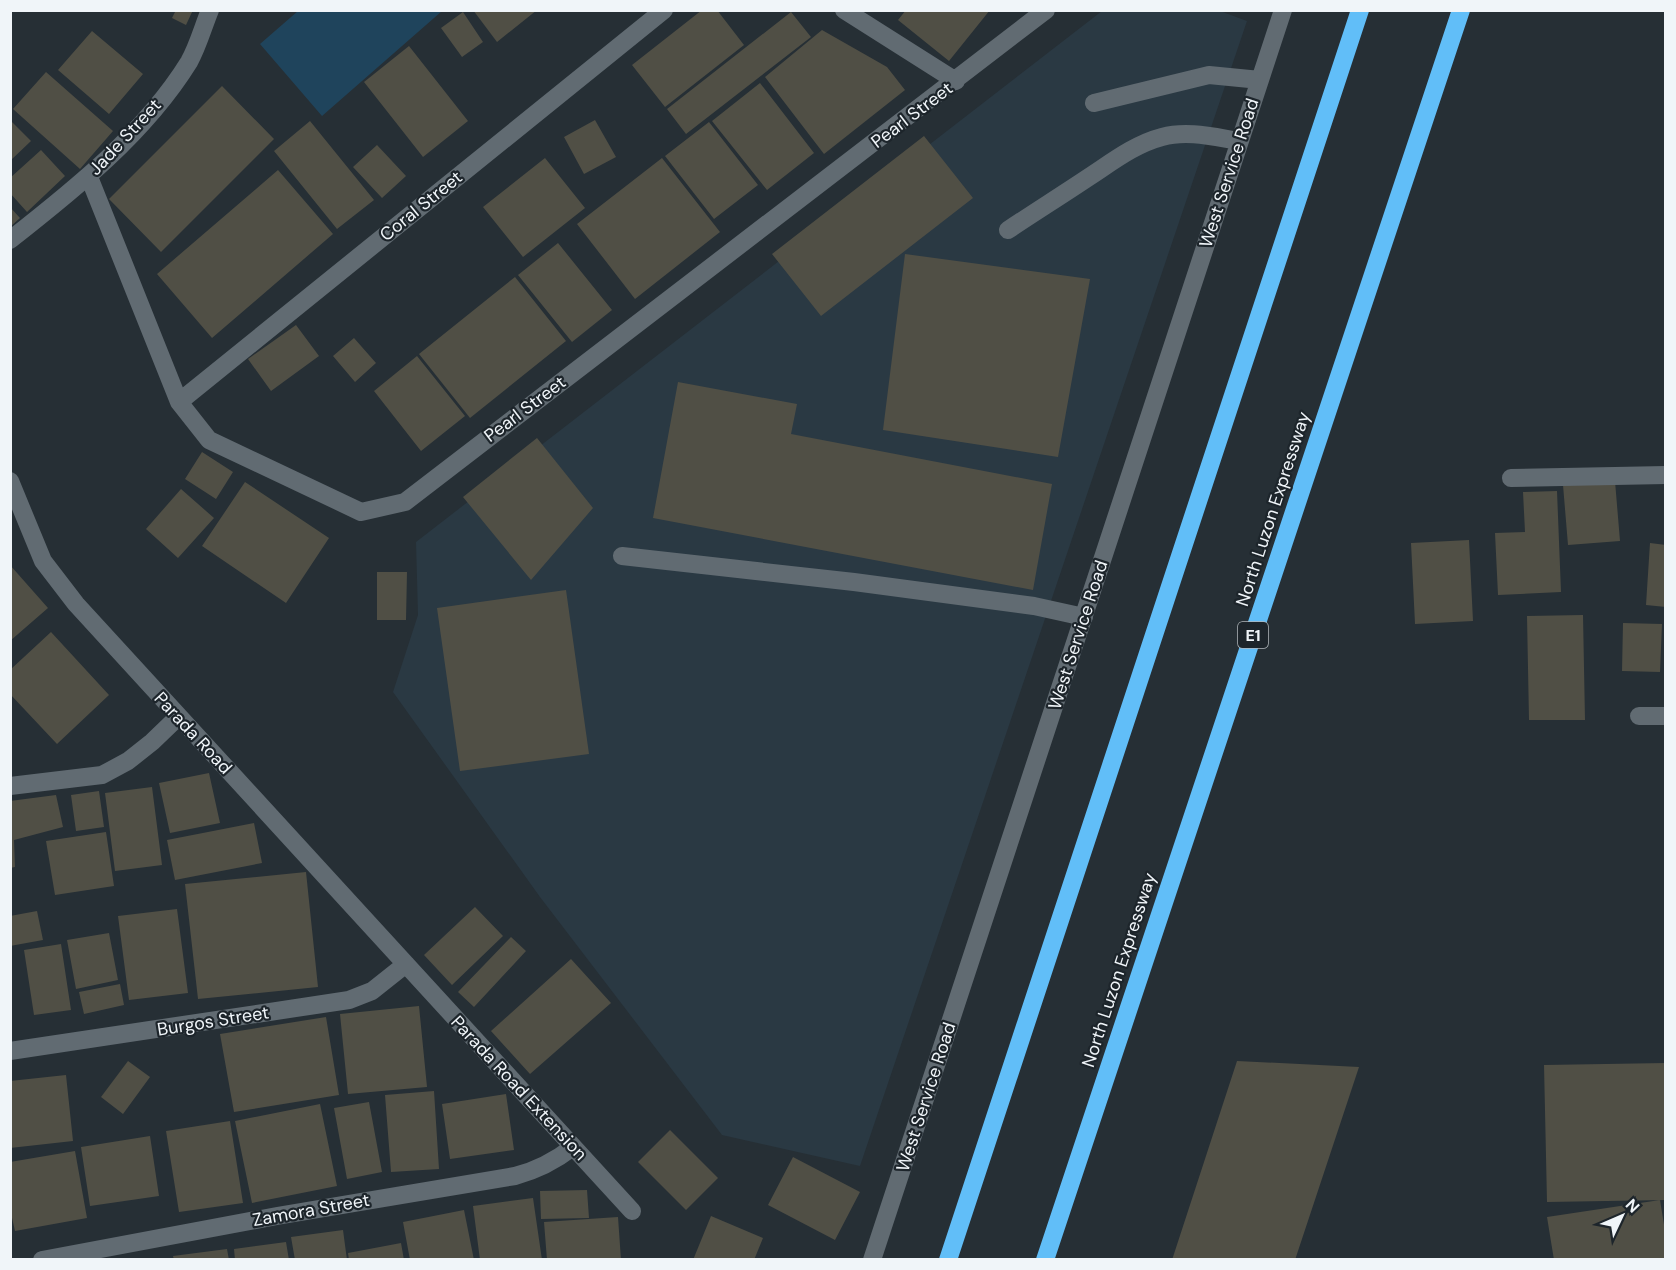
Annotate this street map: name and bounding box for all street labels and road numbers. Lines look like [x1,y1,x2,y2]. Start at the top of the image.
street label: Pearl Street [866,76,958,154]
street label: Jade Street [83,94,167,180]
street label: West Service Road [1194,95,1264,251]
street label: Coral Street [375,165,467,247]
street label: Pearl Street [479,370,571,448]
street label: North Luzon Expressway [1230,409,1316,609]
street label: West Service Road [1043,557,1113,713]
road number: E1 [1238,622,1268,648]
street label: Parada Road [149,687,237,779]
street label: North Luzon Expressway [1076,870,1162,1070]
street label: Burgos Street [155,1000,271,1042]
street label: Parada Road Extension [446,1010,592,1166]
street label: West Service Road [891,1019,961,1175]
street label: Zamora Street [251,1188,371,1232]

